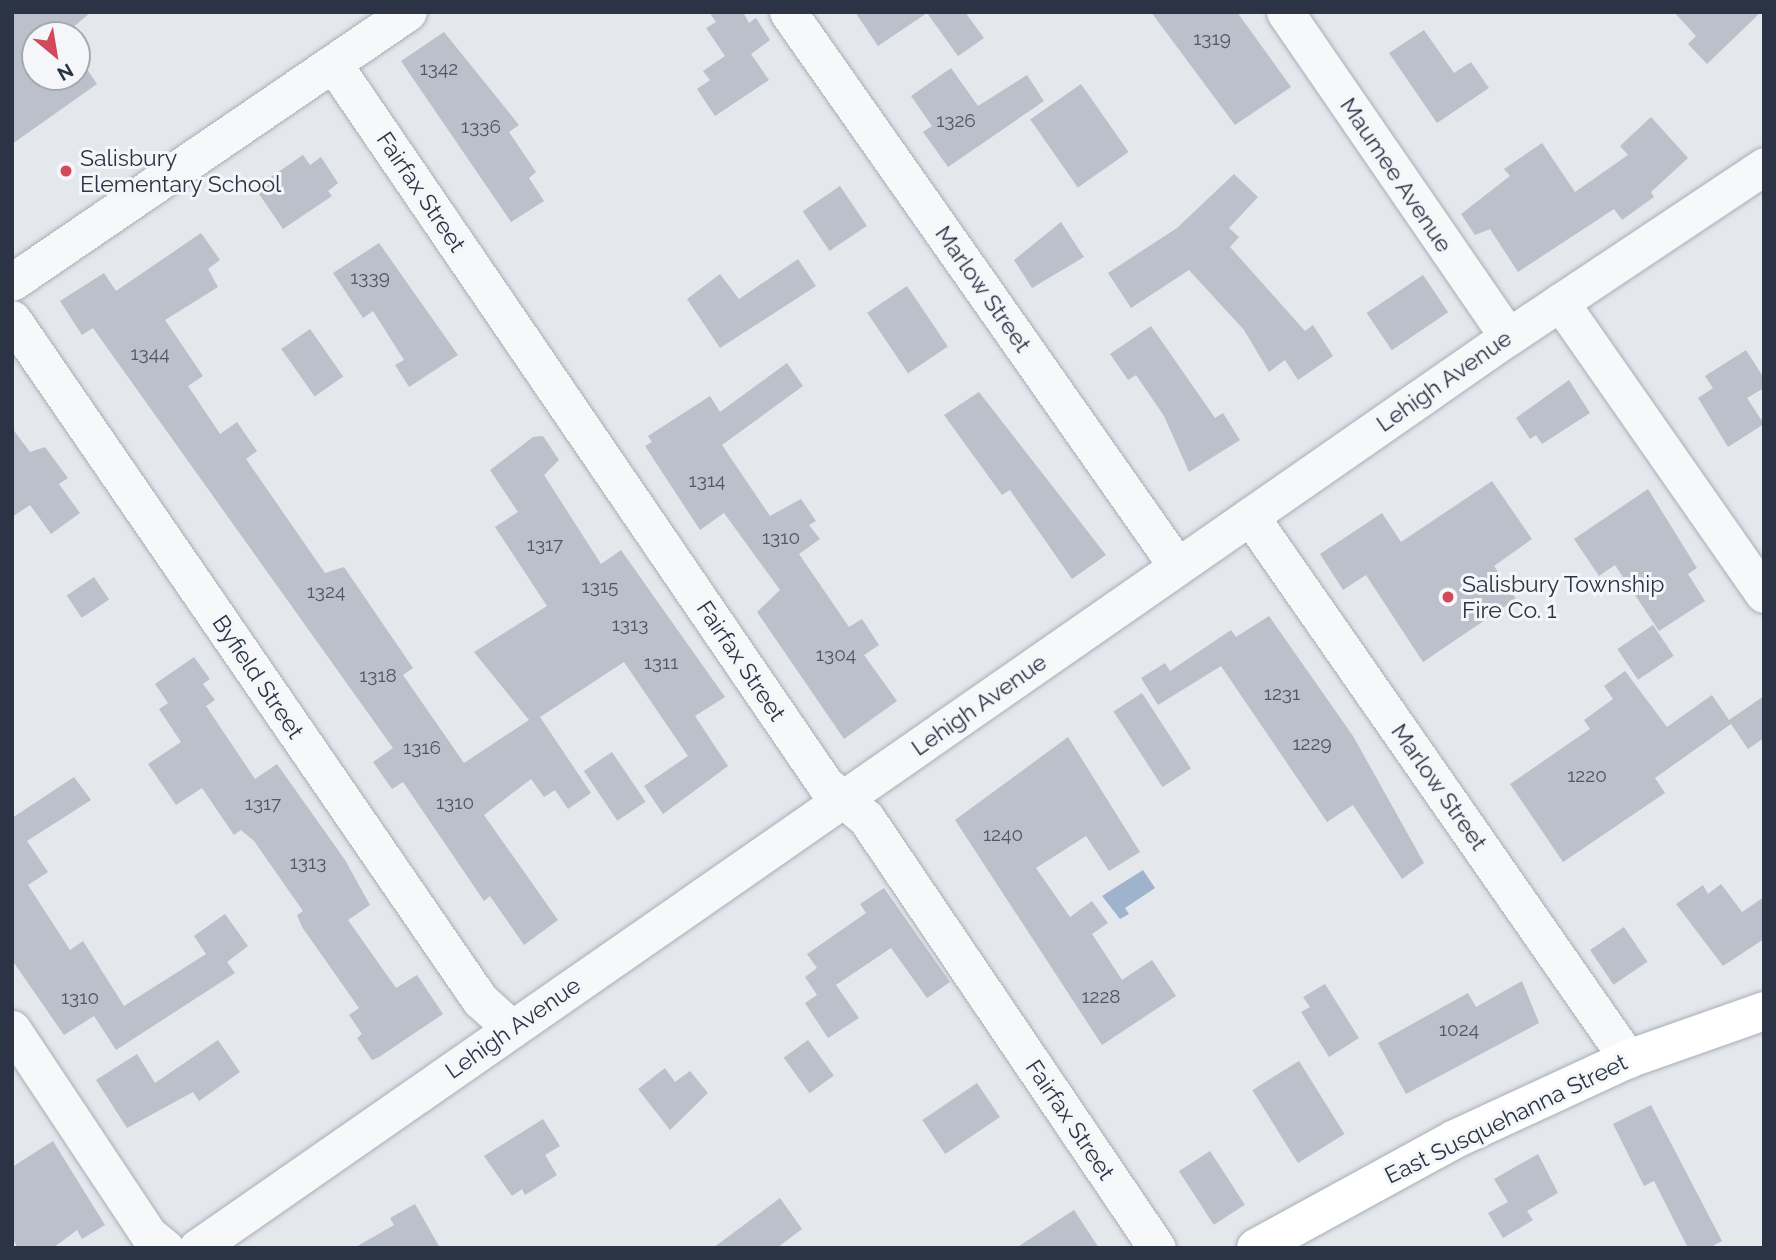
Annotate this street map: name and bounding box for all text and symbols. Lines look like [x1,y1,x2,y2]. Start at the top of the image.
north arrow [21,21,91,91]
house number: 1319 [1193,28,1231,50]
house number: 1342 [420,58,458,80]
text: N [54,59,77,86]
street label: Maumee Avenue [1334,92,1458,258]
house number: 1326 [936,110,976,132]
house number: 1336 [461,116,501,138]
street label: Fairfax Street [371,127,471,257]
place label: Salisbury Elementary School [80,144,282,198]
marker: Salisbury Elementary School [58,163,74,179]
street label: Marlow Street [929,220,1037,358]
house number: 1339 [350,267,390,289]
street label: Lehigh Avenue [1371,324,1517,438]
house number: 1344 [130,343,170,365]
house number: 1314 [689,470,725,492]
house number: 1310 [762,527,800,549]
house number: 1317 [527,534,563,556]
place label: Salisbury Township Fire Co. 1 [1462,570,1666,624]
house number: 1315 [582,576,618,598]
house number: 1324 [307,581,345,603]
marker: Salisbury Township Fire Co. 1 [1440,589,1456,605]
street label: Fairfax Street [691,596,791,726]
street label: Byfield Street [207,610,309,744]
house number: 1313 [612,614,648,636]
house number: 1304 [816,644,856,666]
street label: Lehigh Avenue [906,648,1052,762]
house number: 1311 [644,652,678,674]
house number: 1318 [359,665,397,687]
house number: 1231 [1264,683,1300,705]
street label: Marlow Street [1385,718,1493,856]
house number: 1229 [1292,733,1332,755]
house number: 1316 [403,737,441,759]
house number: 1220 [1567,765,1607,787]
house number: 1310 [436,792,474,814]
house number: 1317 [245,793,281,815]
house number: 1240 [983,824,1023,846]
house number: 1313 [290,852,326,874]
street label: Lehigh Avenue [440,971,586,1085]
house number: 1228 [1081,986,1121,1008]
house number: 1310 [61,987,99,1009]
house number: 1024 [1439,1019,1479,1041]
street label: East Susquehanna Street [1380,1048,1632,1190]
street label: Fairfax Street [1020,1055,1120,1185]

